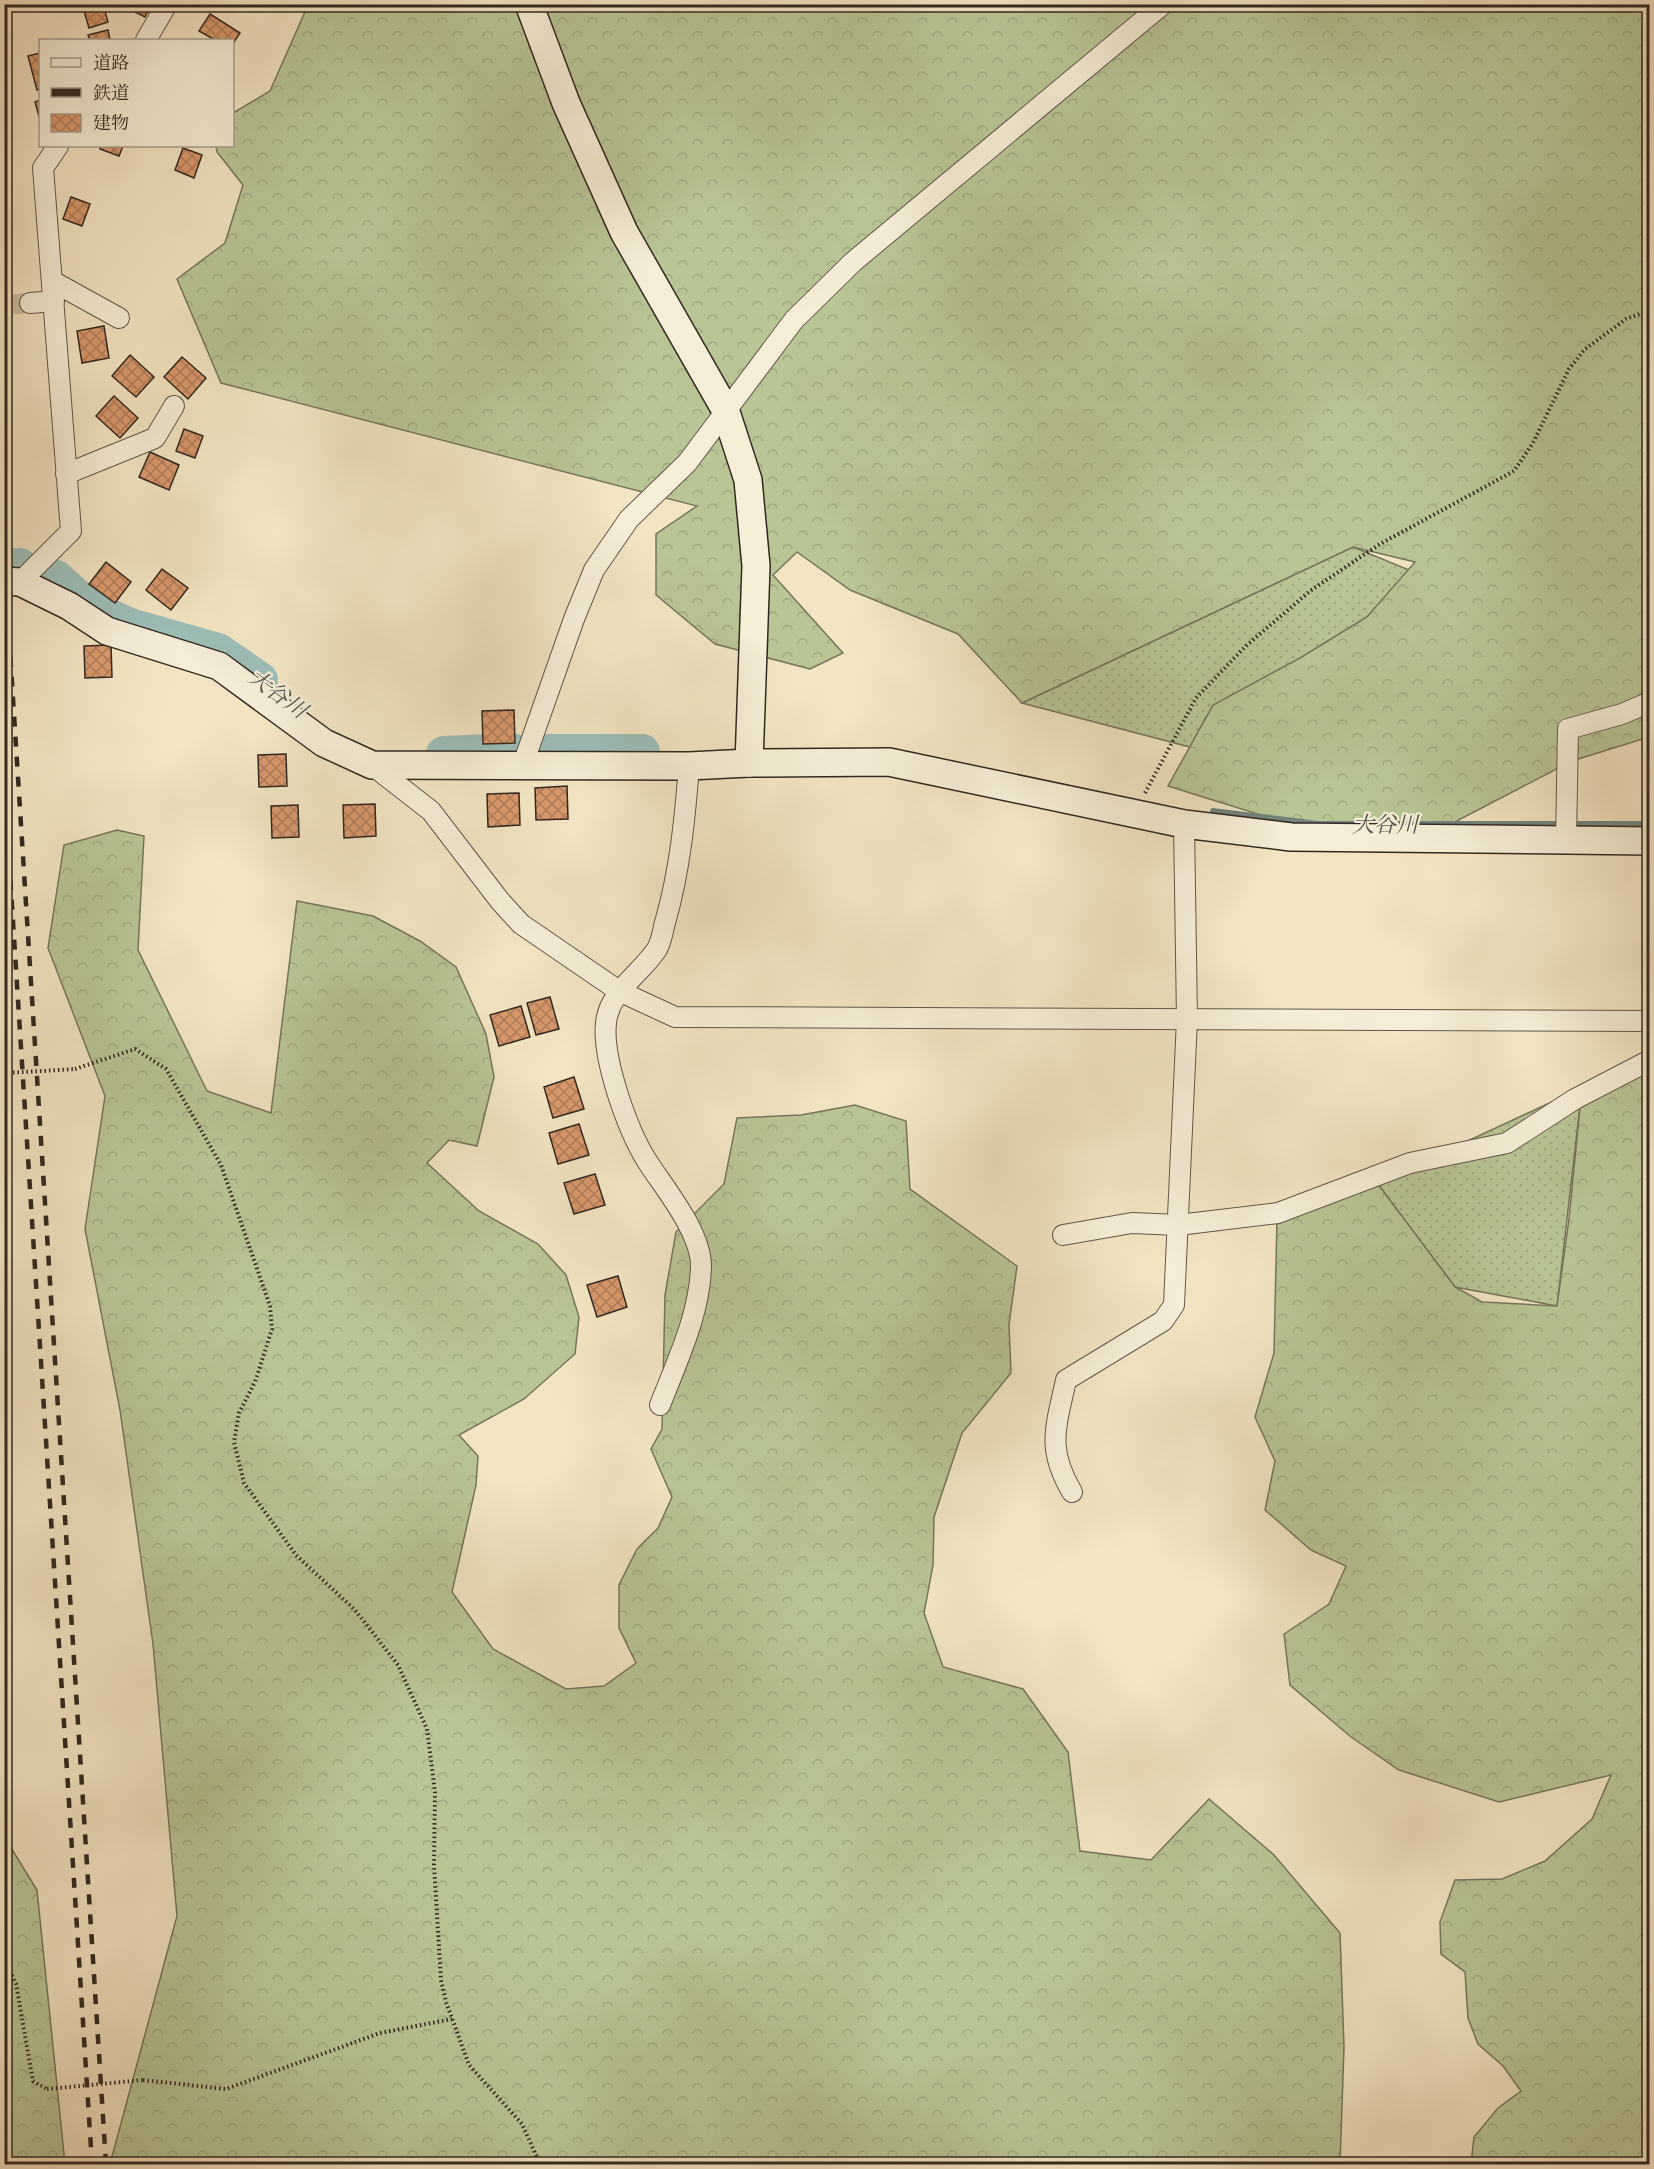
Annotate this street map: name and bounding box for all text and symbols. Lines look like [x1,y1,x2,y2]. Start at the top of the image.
legend [39,39,234,147]
text: 道路 [93,52,129,78]
text: 鉄道 [93,82,129,108]
text: 建物 [93,112,129,138]
water label: 大谷川 [240,663,314,729]
water label: 大谷川 [1352,811,1420,843]

